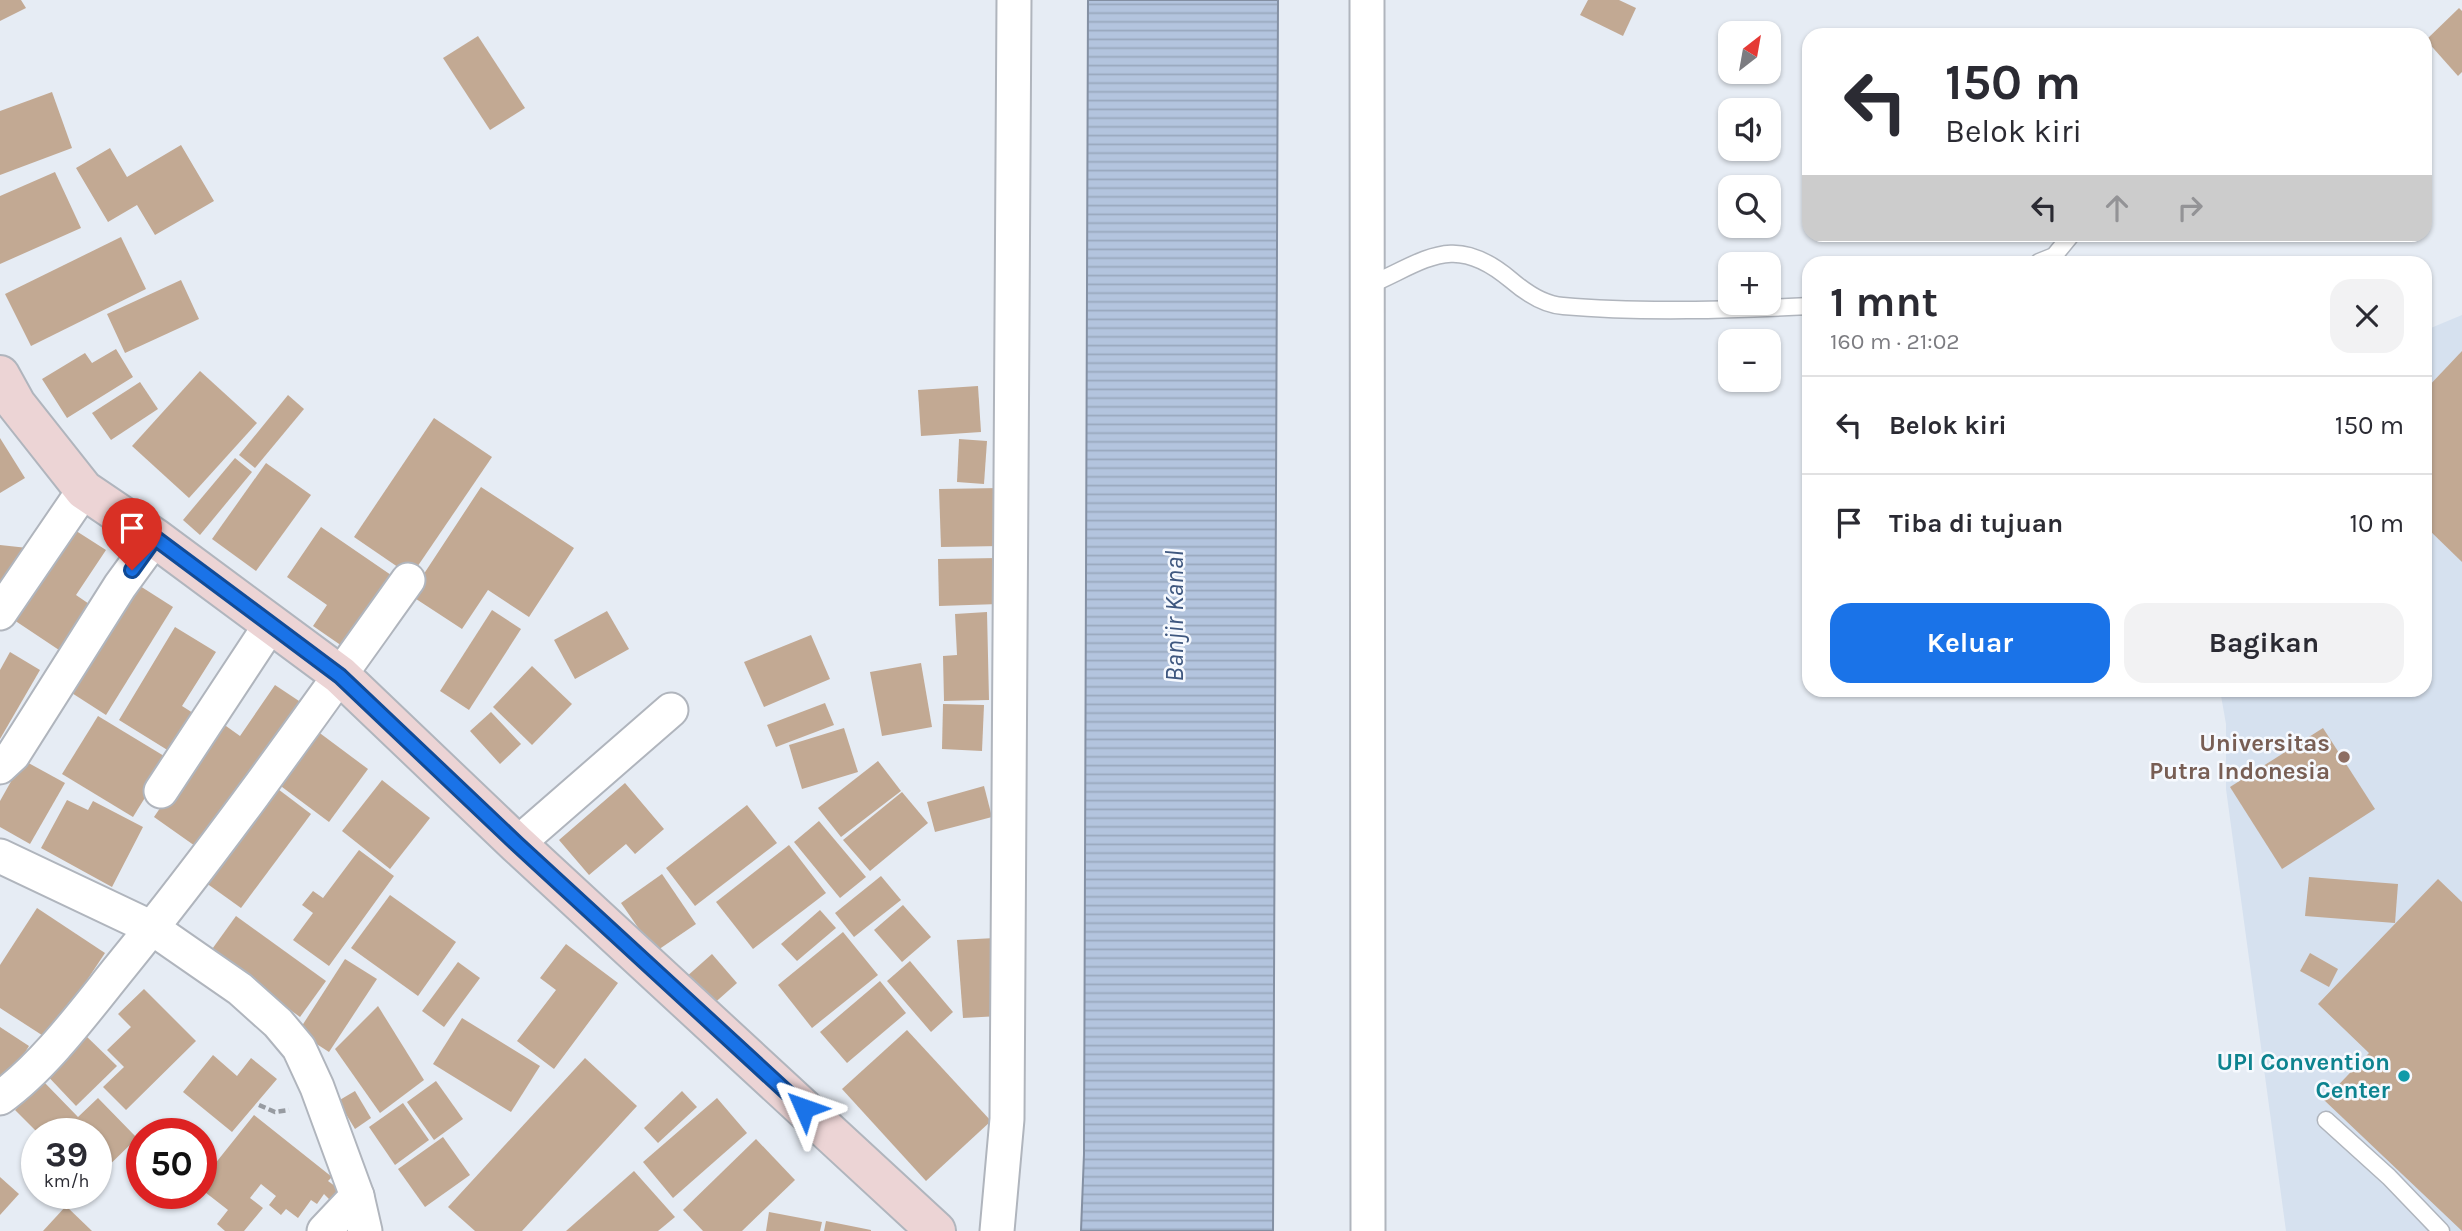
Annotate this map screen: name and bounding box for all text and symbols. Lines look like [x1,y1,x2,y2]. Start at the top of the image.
north arrow [1718,21,1782,84]
map controls [1718,21,1781,392]
text: 150 m [1945,54,2081,111]
icon: left [1830,56,1921,147]
button: sound [1718,98,1781,161]
text: Belok kiri [1945,113,2082,150]
button: search [1718,175,1781,238]
icon: left [2025,189,2063,227]
icon: ahead [2098,189,2136,227]
icon: right [2171,189,2209,227]
button: + [1718,252,1781,315]
text: 1 mnt [1830,277,1938,327]
button: close [2330,279,2404,353]
text: 160 m · 21:02 [1830,328,1960,355]
button: − [1718,329,1781,392]
icon: left [1830,406,1868,444]
text: Belok kiri [1889,410,2007,441]
text: 150 m [2335,410,2404,441]
pin [102,498,162,570]
icon: arrive [1830,504,1868,542]
text: Tiba di tujuan [1889,508,2063,539]
text: 10 m [2349,508,2404,539]
icon: arrive [113,509,151,547]
water label: Banjir Kanal [1159,550,1190,682]
button: Keluar [1830,603,2110,683]
button: Bagikan [2124,603,2404,683]
place label: Universitas Putra Indonesia [2149,729,2330,785]
marker: Universitas Putra Indonesia [2336,749,2352,765]
place label: UPI Convention Center [2216,1048,2391,1104]
marker: UPI Convention Center [2396,1068,2412,1084]
position arrow [767,1071,841,1145]
speed limit sign: 50 [126,1118,217,1209]
text: 39 [45,1134,88,1175]
text: km/h [44,1170,89,1192]

